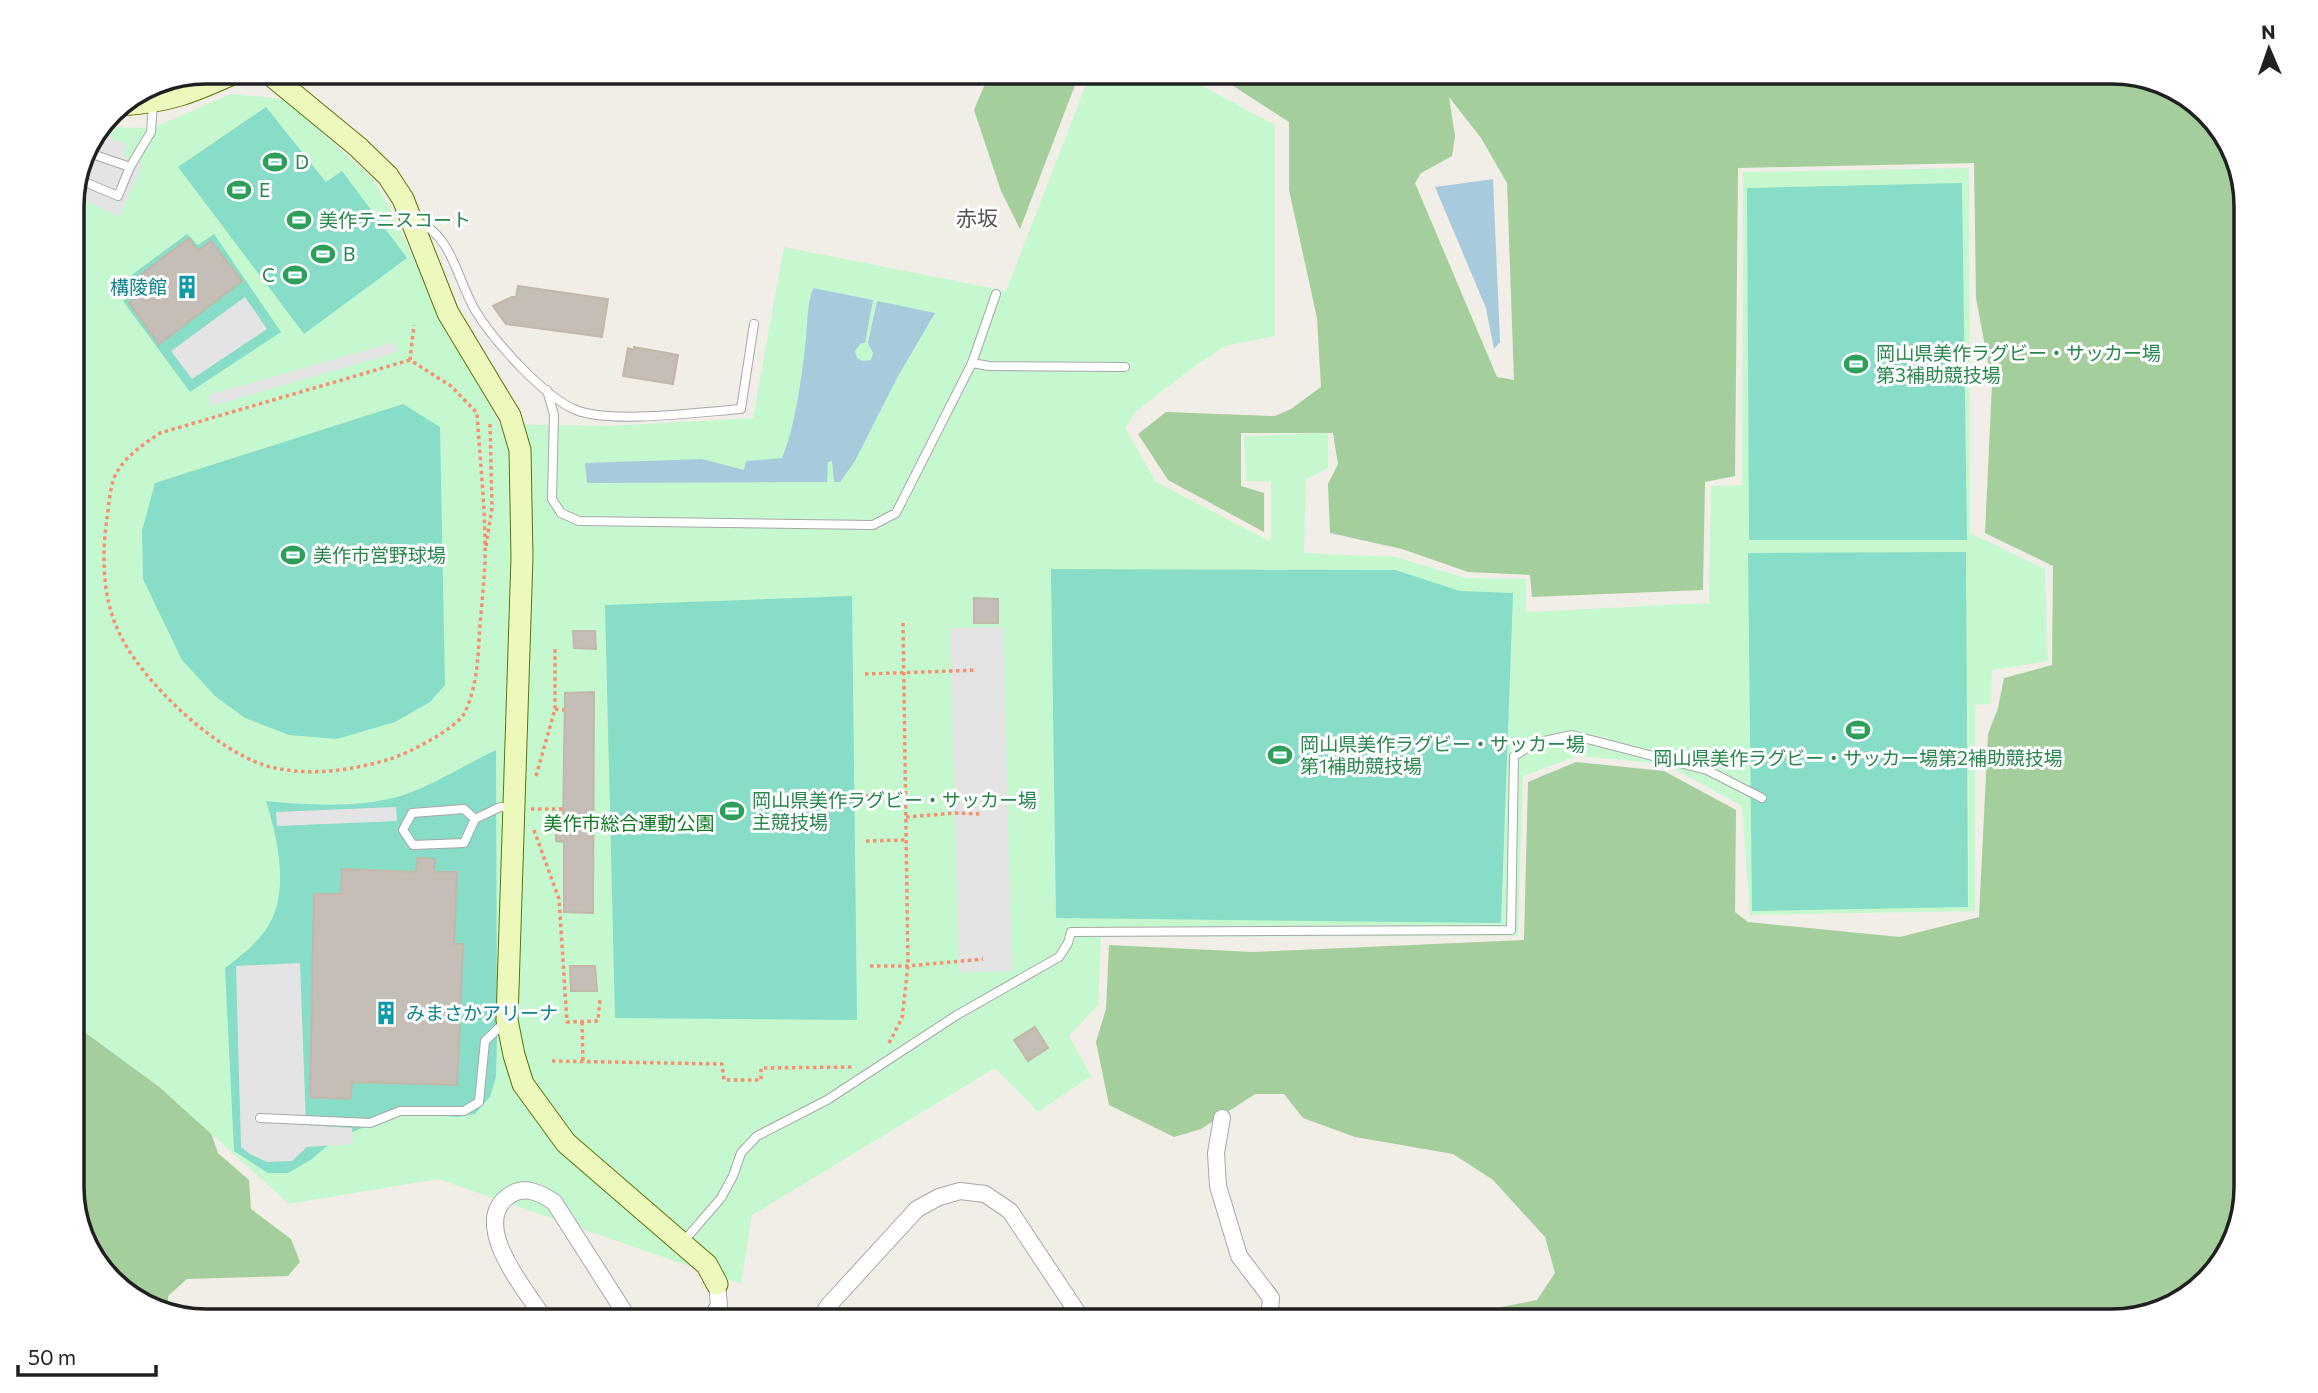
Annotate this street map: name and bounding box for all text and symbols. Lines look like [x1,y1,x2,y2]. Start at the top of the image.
north arrow [2234,14,2304,84]
text: N [2261,20,2276,43]
sports icon: D [261,148,289,176]
place label: D [295,150,309,173]
sports icon: E [225,176,253,204]
place label: E [259,178,270,201]
district label: 赤坂 [956,205,998,230]
sports icon: 美作テニスコート [285,206,313,234]
place label: 美作テニスコート [319,208,471,231]
sports icon: B [309,240,337,268]
place label: B [343,242,355,265]
sports icon: C [281,261,309,289]
place label: C [262,263,275,286]
building icon: 構陵館 [173,273,201,301]
place label: 構陵館 [110,275,167,298]
place label: 岡山県美作ラグビー・サッカー場 第3補助競技場 [1876,341,2161,386]
sports icon: 岡山県美作ラグビー・サッカー場 第3補助競技場 [1842,350,1870,378]
sports icon: 美作市営野球場 [279,541,307,569]
place label: 美作市営野球場 [313,543,446,566]
sports icon: 岡山県美作ラグビー・サッカー場第2補助競技場 [1844,716,1872,744]
place label: 岡山県美作ラグビー・サッカー場 第1補助競技場 [1300,732,1585,777]
sports icon: 岡山県美作ラグビー・サッカー場 第1補助競技場 [1266,741,1294,769]
place label: 岡山県美作ラグビー・サッカー場第2補助競技場 [1653,746,2063,769]
place label: 岡山県美作ラグビー・サッカー場 主競技場 [752,788,1037,833]
sports icon: 岡山県美作ラグビー・サッカー場 主競技場 [718,797,746,825]
park label: 美作市総合運動公園 [543,811,715,834]
building icon: みまさかアリーナ [372,999,400,1027]
place label: みまさかアリーナ [406,1001,558,1024]
scale bar [18,1334,156,1378]
text: 50 m [28,1344,76,1369]

